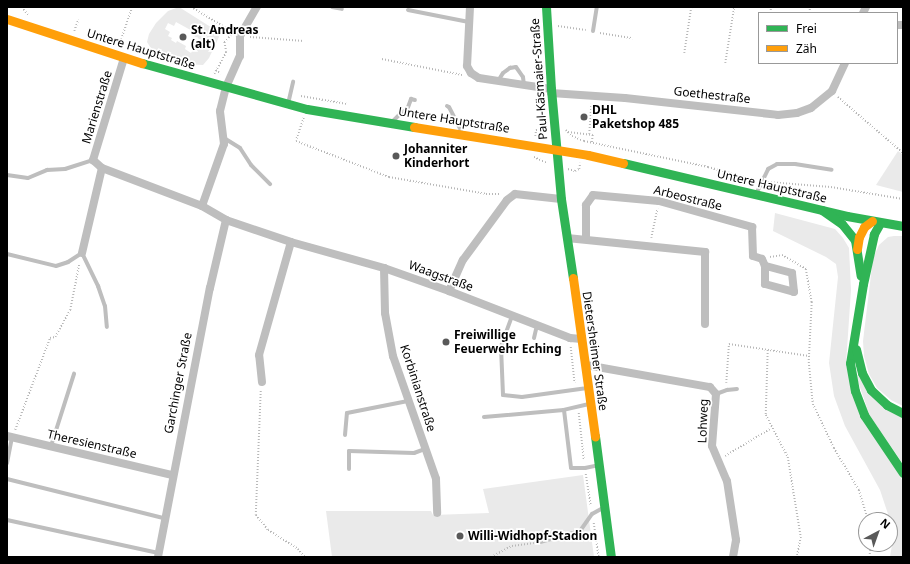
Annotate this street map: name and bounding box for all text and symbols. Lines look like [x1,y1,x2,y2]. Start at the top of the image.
legend [758,12,898,64]
street label: Paul-Käsmaier-Straße [528,18,550,140]
text: Frei [796,20,817,37]
place label: St. Andreas (alt) [191,23,258,51]
street label: Untere Hauptstraße [85,26,197,72]
marker: St. Andreas (alt) [178,32,188,42]
text: Zäh [796,40,817,57]
street label: Marienstraße [79,69,115,145]
street label: Goethestraße [673,84,751,106]
place label: DHL Paketshop 485 [592,103,679,131]
street label: Untere Hauptstraße [397,104,511,136]
marker: DHL Paketshop 485 [579,112,589,122]
place label: Johanniter Kinderhort [404,142,469,170]
marker: Johanniter Kinderhort [391,151,401,161]
street label: Untere Hauptstraße [716,166,828,206]
street label: Arbeostraße [652,183,724,213]
street label: Waagstraße [407,258,475,294]
street label: Dietersheimer Straße [579,290,611,412]
place label: Freiwillige Feuerwehr Eching [454,328,561,356]
street label: Garchinger Straße [161,331,195,435]
marker: Freiwillige Feuerwehr Eching [441,337,451,347]
street label: Korbinianstraße [397,343,439,433]
street label: Lohweg [695,398,711,444]
street label: Theresienstraße [46,427,138,461]
north arrow [858,512,898,552]
text: N [877,515,894,532]
place label: Willi-Widhopf-Stadion [468,529,597,543]
marker: Willi-Widhopf-Stadion [455,531,465,541]

